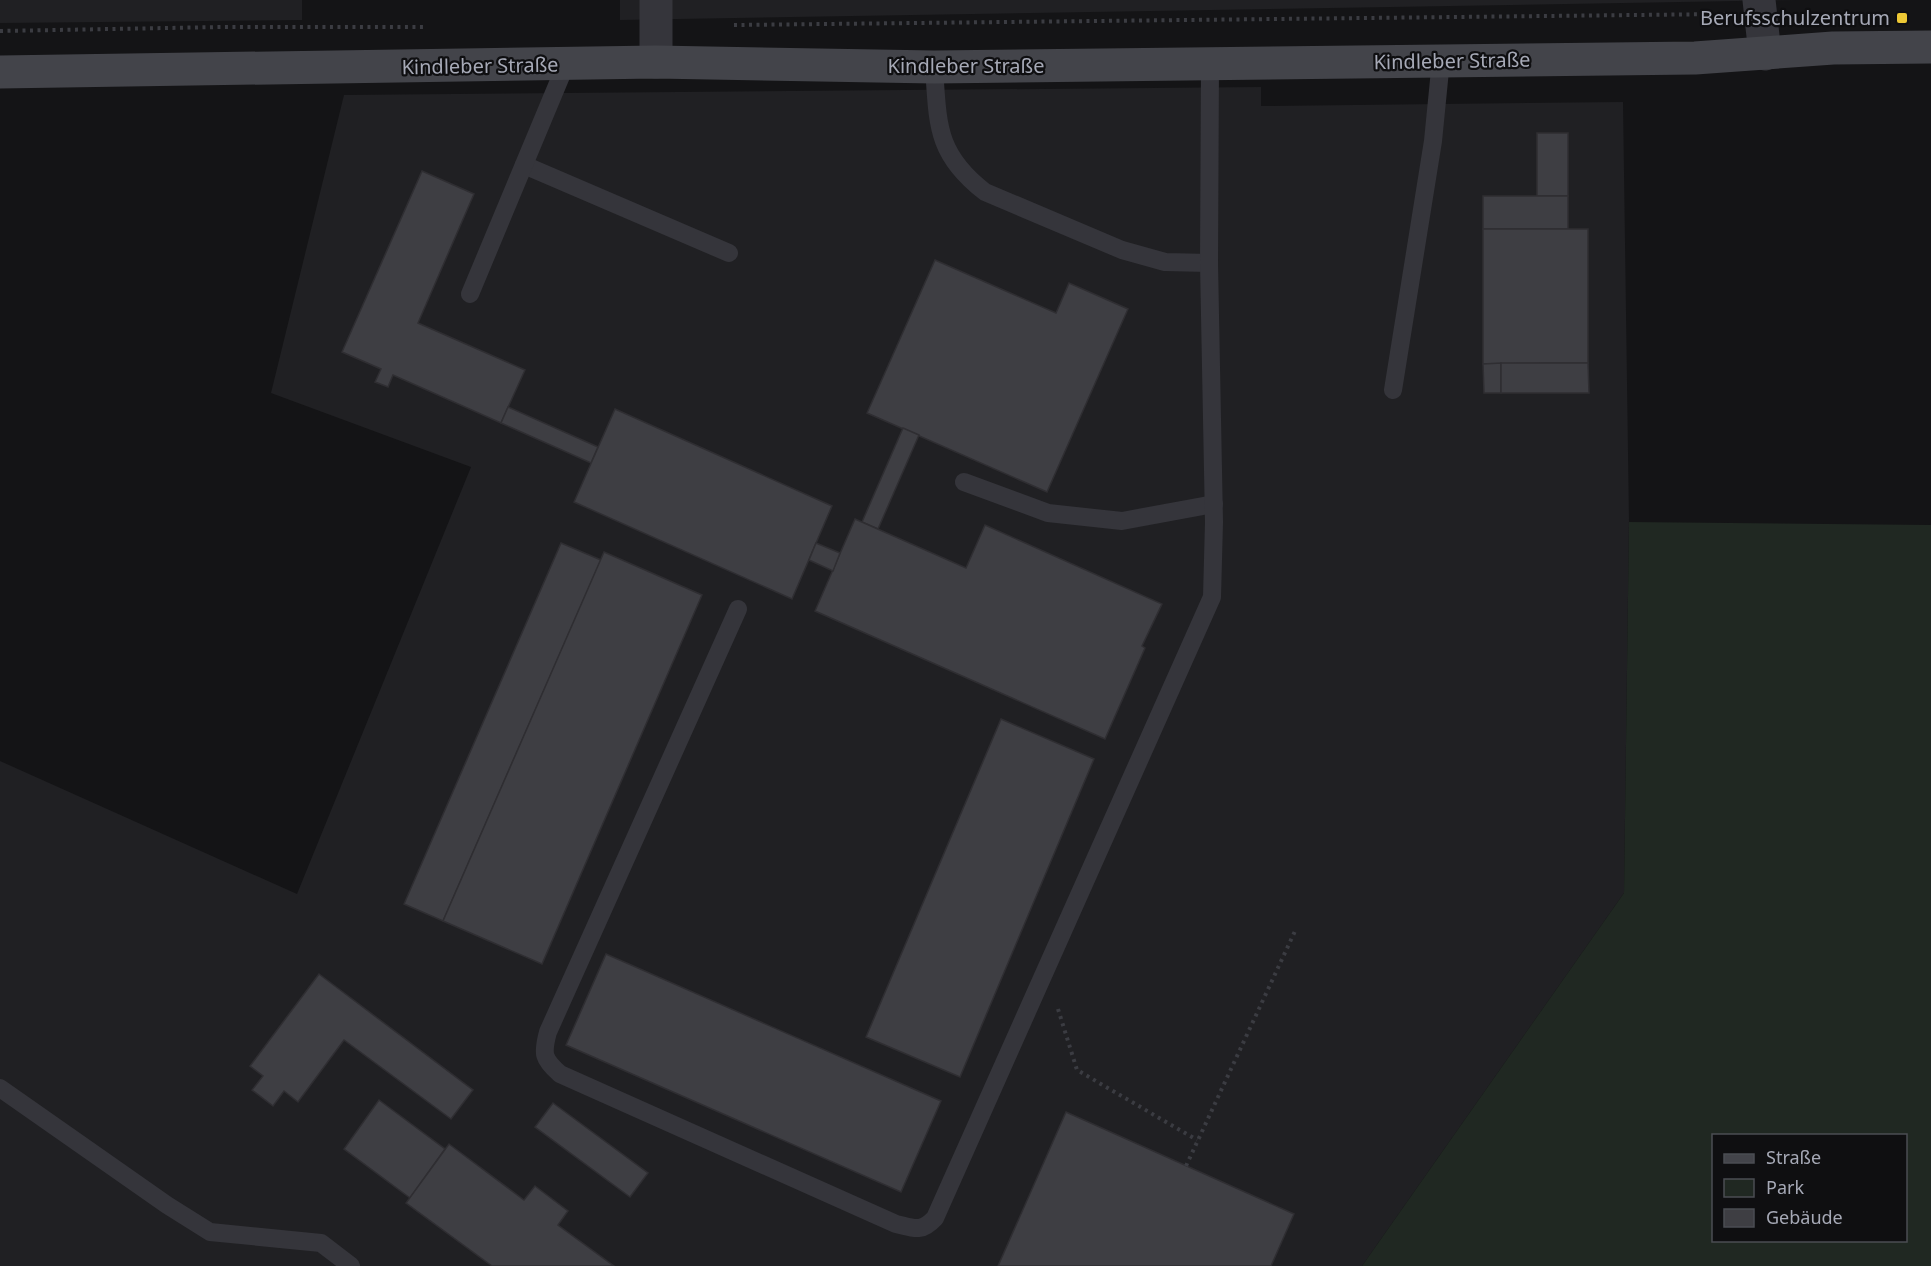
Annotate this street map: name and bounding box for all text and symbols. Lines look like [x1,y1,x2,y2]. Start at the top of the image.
place label: Berufsschulzentrum [1700,4,1890,31]
marker: Berufsschulzentrum [1895,11,1909,25]
street label: Kindleber Straße [1373,46,1531,75]
street label: Kindleber Straße [401,51,559,80]
street label: Kindleber Straße [888,52,1044,79]
legend [1712,1134,1907,1242]
text: Straße [1766,1145,1821,1169]
text: Park [1766,1175,1804,1199]
text: Gebäude [1766,1205,1843,1229]

